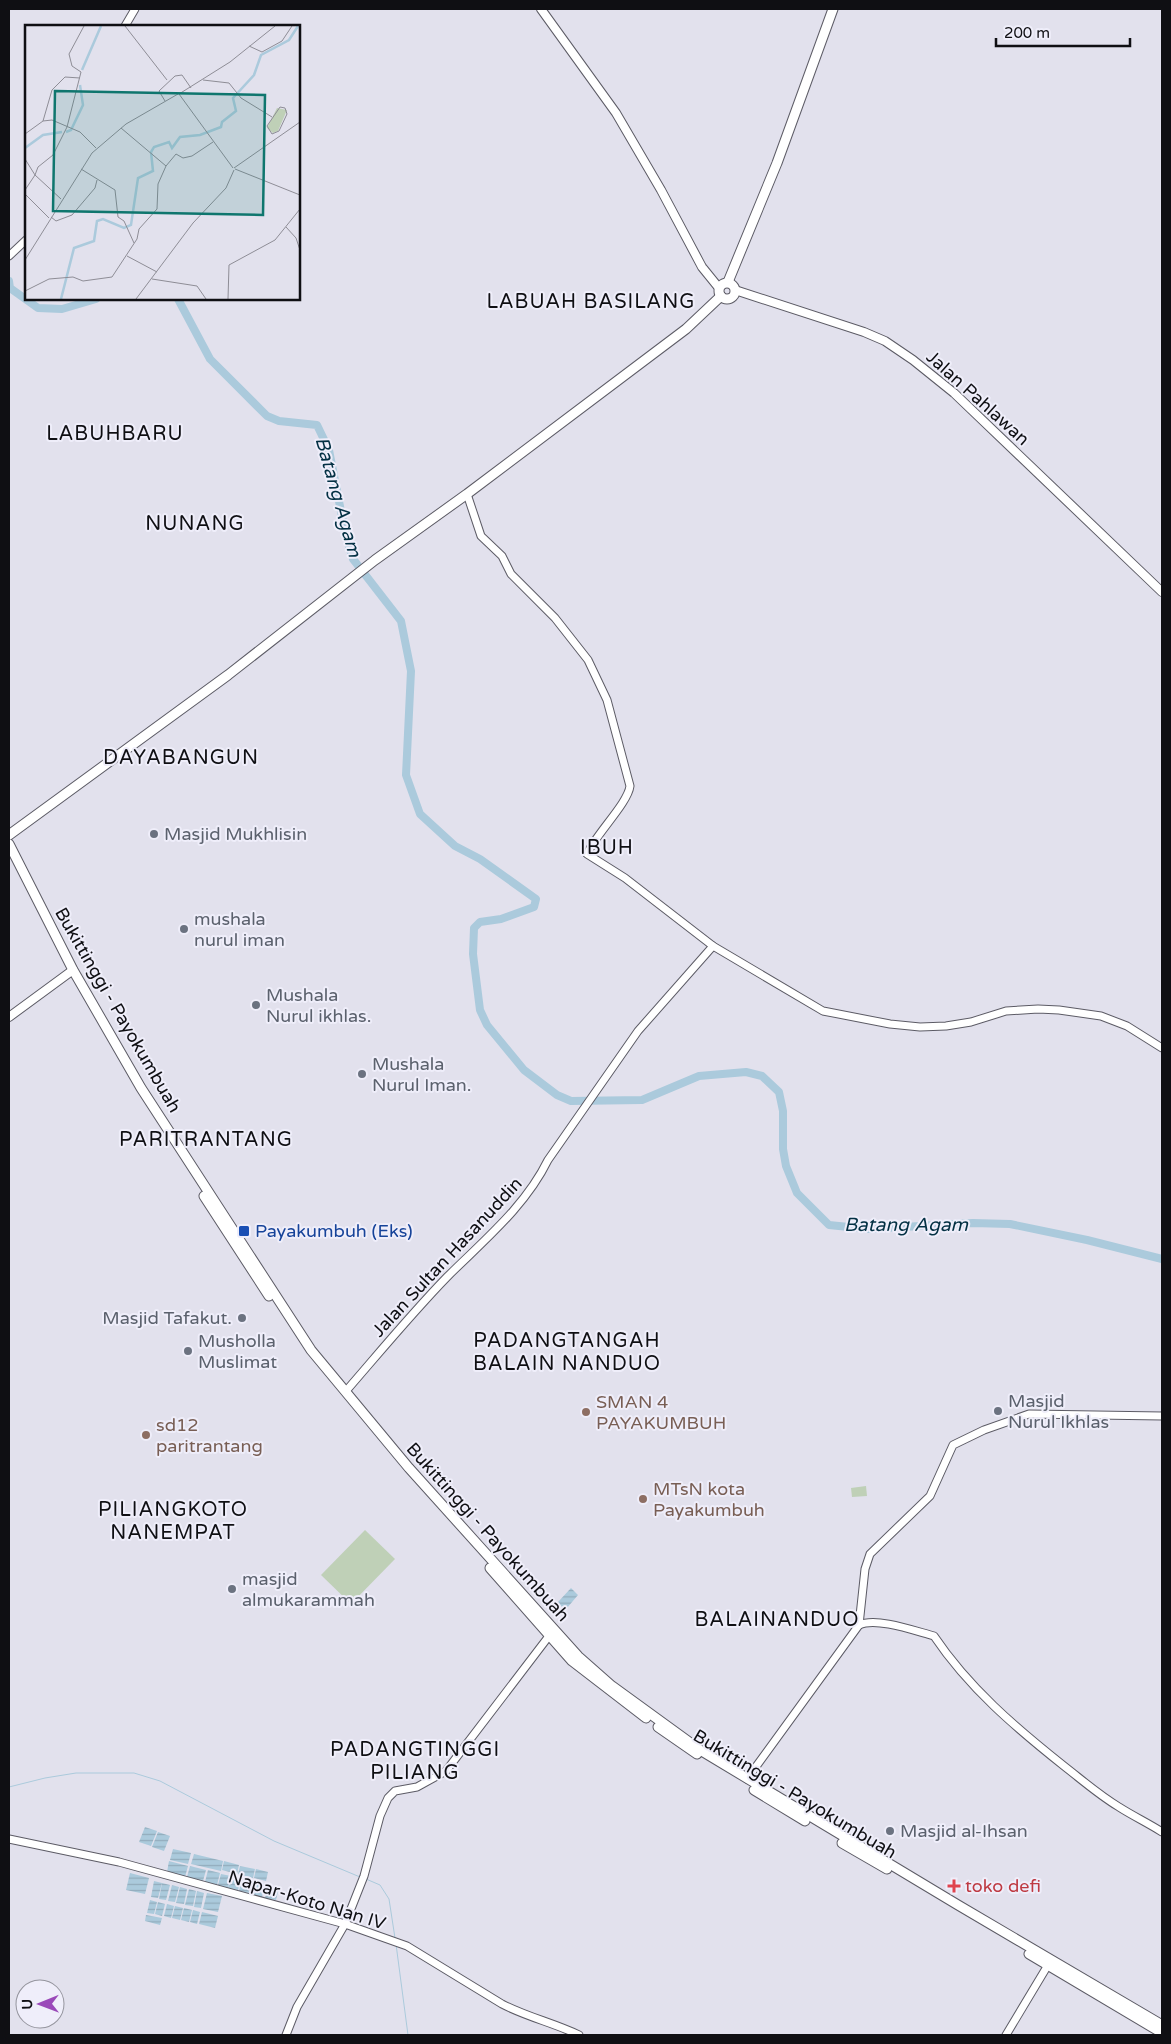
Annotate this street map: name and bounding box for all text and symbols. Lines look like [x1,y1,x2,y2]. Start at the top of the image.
scale bar [996,15,1130,47]
text: 200 m [1004,24,1050,42]
inset map [25,25,300,300]
district label: LABUAH BASILANG [487,290,695,314]
street label: Jalan Pahlawan [922,346,1034,450]
district label: LABUHBARU [46,422,184,446]
water label: Batang Agam [310,434,366,560]
district label: NUNANG [145,512,245,536]
district label: DAYABANGUN [103,746,259,770]
place label: Masjid Mukhlisin [164,823,307,845]
marker: Masjid Mukhlisin [148,828,160,840]
district label: IBUH [580,836,634,860]
street label: Bukittinggi - Payokumbuah [50,903,186,1117]
place label: mushala nurul iman [194,908,285,951]
marker: mushala nurul iman [178,923,190,935]
place label: Mushala Nurul ikhlas. [266,984,371,1027]
marker: Mushala Nurul ikhlas. [250,999,262,1011]
place label: Mushala Nurul Iman. [372,1053,471,1096]
marker: Mushala Nurul Iman. [356,1068,368,1080]
district label: PARITRANTANG [119,1128,293,1152]
street label: Jalan Sultan Hasanuddin [367,1173,527,1341]
water label: Batang Agam [844,1214,969,1236]
place label: Payakumbuh (Eks) [255,1220,413,1242]
marker: Payakumbuh (Eks) [237,1224,251,1238]
place label: Masjid Tafakut. [102,1307,232,1329]
marker: Masjid Tafakut. [236,1312,248,1324]
district label: PADANGTANGAH BALAIN NANDUO [473,1329,661,1376]
place label: Musholla Muslimat [198,1330,277,1373]
marker: Musholla Muslimat [182,1345,194,1357]
place label: Masjid Nurul Ikhlas [1008,1390,1109,1433]
place label: SMAN 4 PAYAKUMBUH [596,1391,726,1434]
marker: Masjid Nurul Ikhlas [992,1405,1004,1417]
marker: SMAN 4 PAYAKUMBUH [580,1406,592,1418]
place label: sd12 paritrantang [156,1414,263,1457]
marker: sd12 paritrantang [140,1429,152,1441]
street label: Bukittinggi - Payokumbuah [402,1438,574,1626]
place label: MTsN kota Payakumbuh [653,1478,765,1521]
marker: MTsN kota Payakumbuh [637,1493,649,1505]
district label: PILIANGKOTO NANEMPAT [98,1498,248,1545]
place label: masjid almukarammah [242,1568,375,1611]
marker: masjid almukarammah [226,1583,238,1595]
district label: BALAINANDUO [695,1608,859,1632]
street label: Bukittinggi - Payokumbuah [689,1724,901,1864]
district label: PADANGTINGGI PILIANG [330,1738,500,1785]
place label: Masjid al-Ihsan [900,1820,1028,1842]
marker: Masjid al-Ihsan [884,1825,896,1837]
street label: Napar-Koto Nan IV [226,1866,389,1935]
place label: toko defi [965,1875,1041,1897]
marker: toko defi [947,1879,961,1893]
north arrow [15,1979,65,2029]
text: U [19,1999,36,2010]

